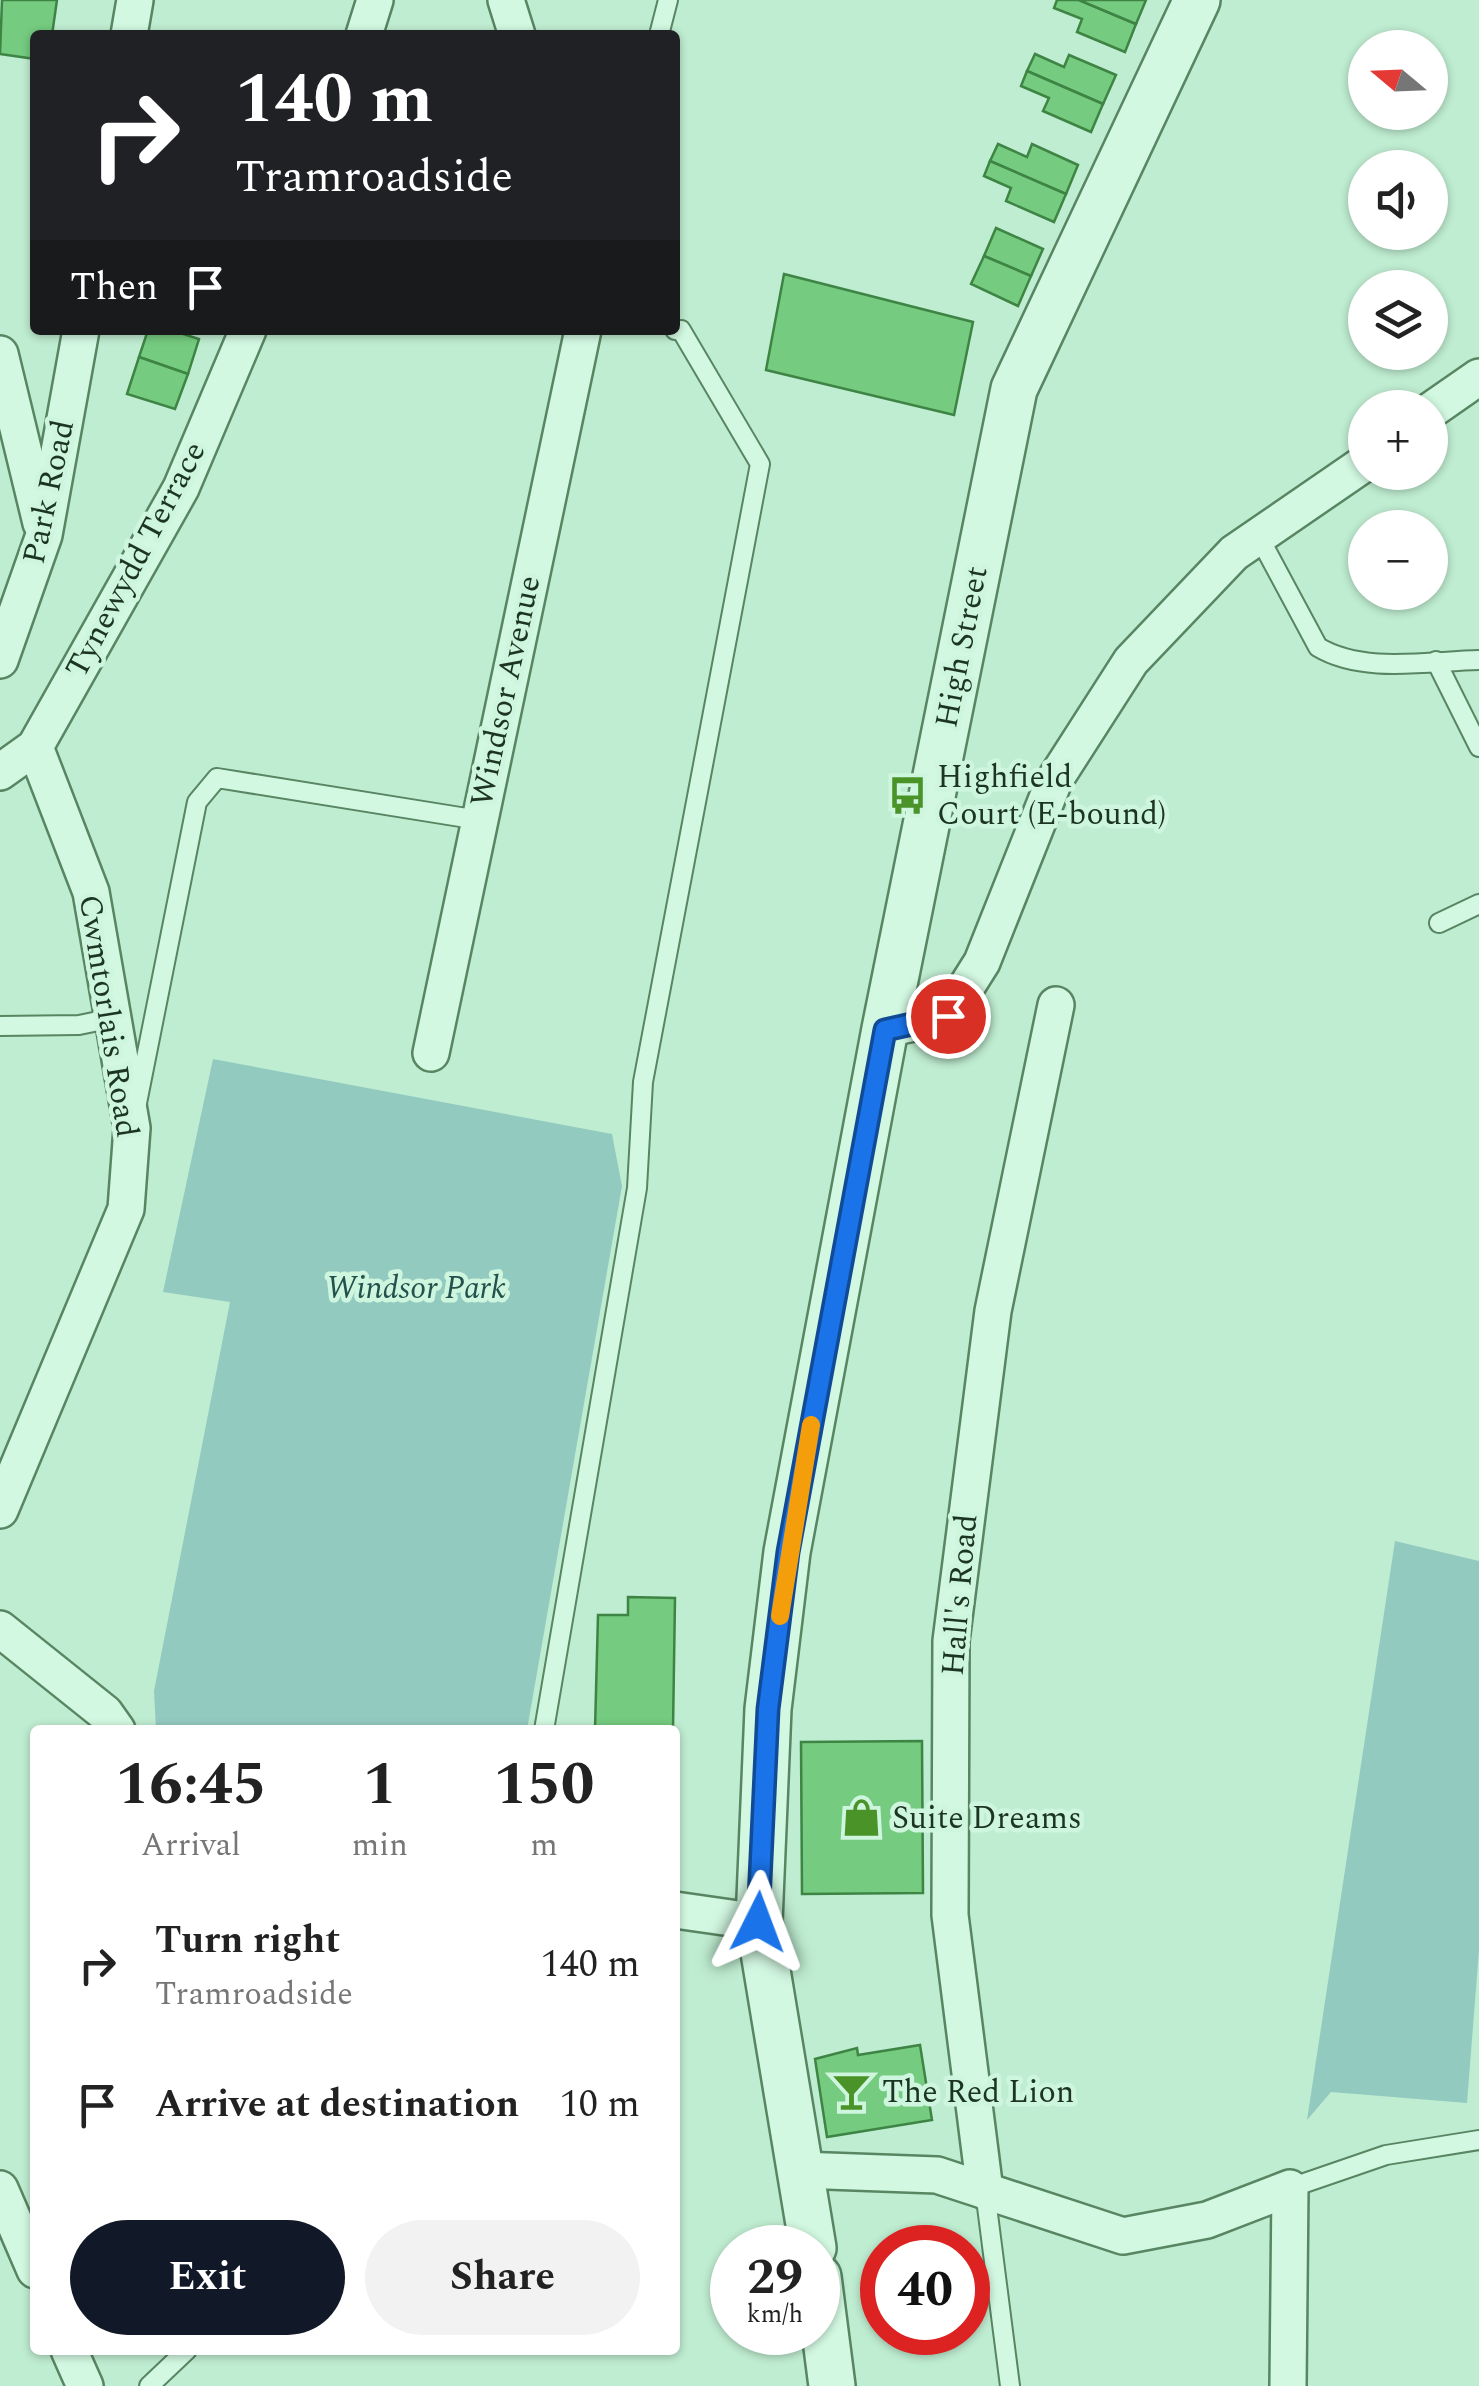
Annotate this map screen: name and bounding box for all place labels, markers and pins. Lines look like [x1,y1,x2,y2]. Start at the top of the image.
place label: Highfield Court (E-bound) [937,753,1166,839]
bus stop icon: Highfield Court (E-bound) [886,774,928,816]
pin [906,974,991,1059]
place label: Suite Dreams [892,1794,1082,1843]
shop icon: Suite Dreams [841,1797,883,1839]
place label: The Red Lion [882,2068,1074,2117]
bar icon: The Red Lion [831,2071,873,2113]

